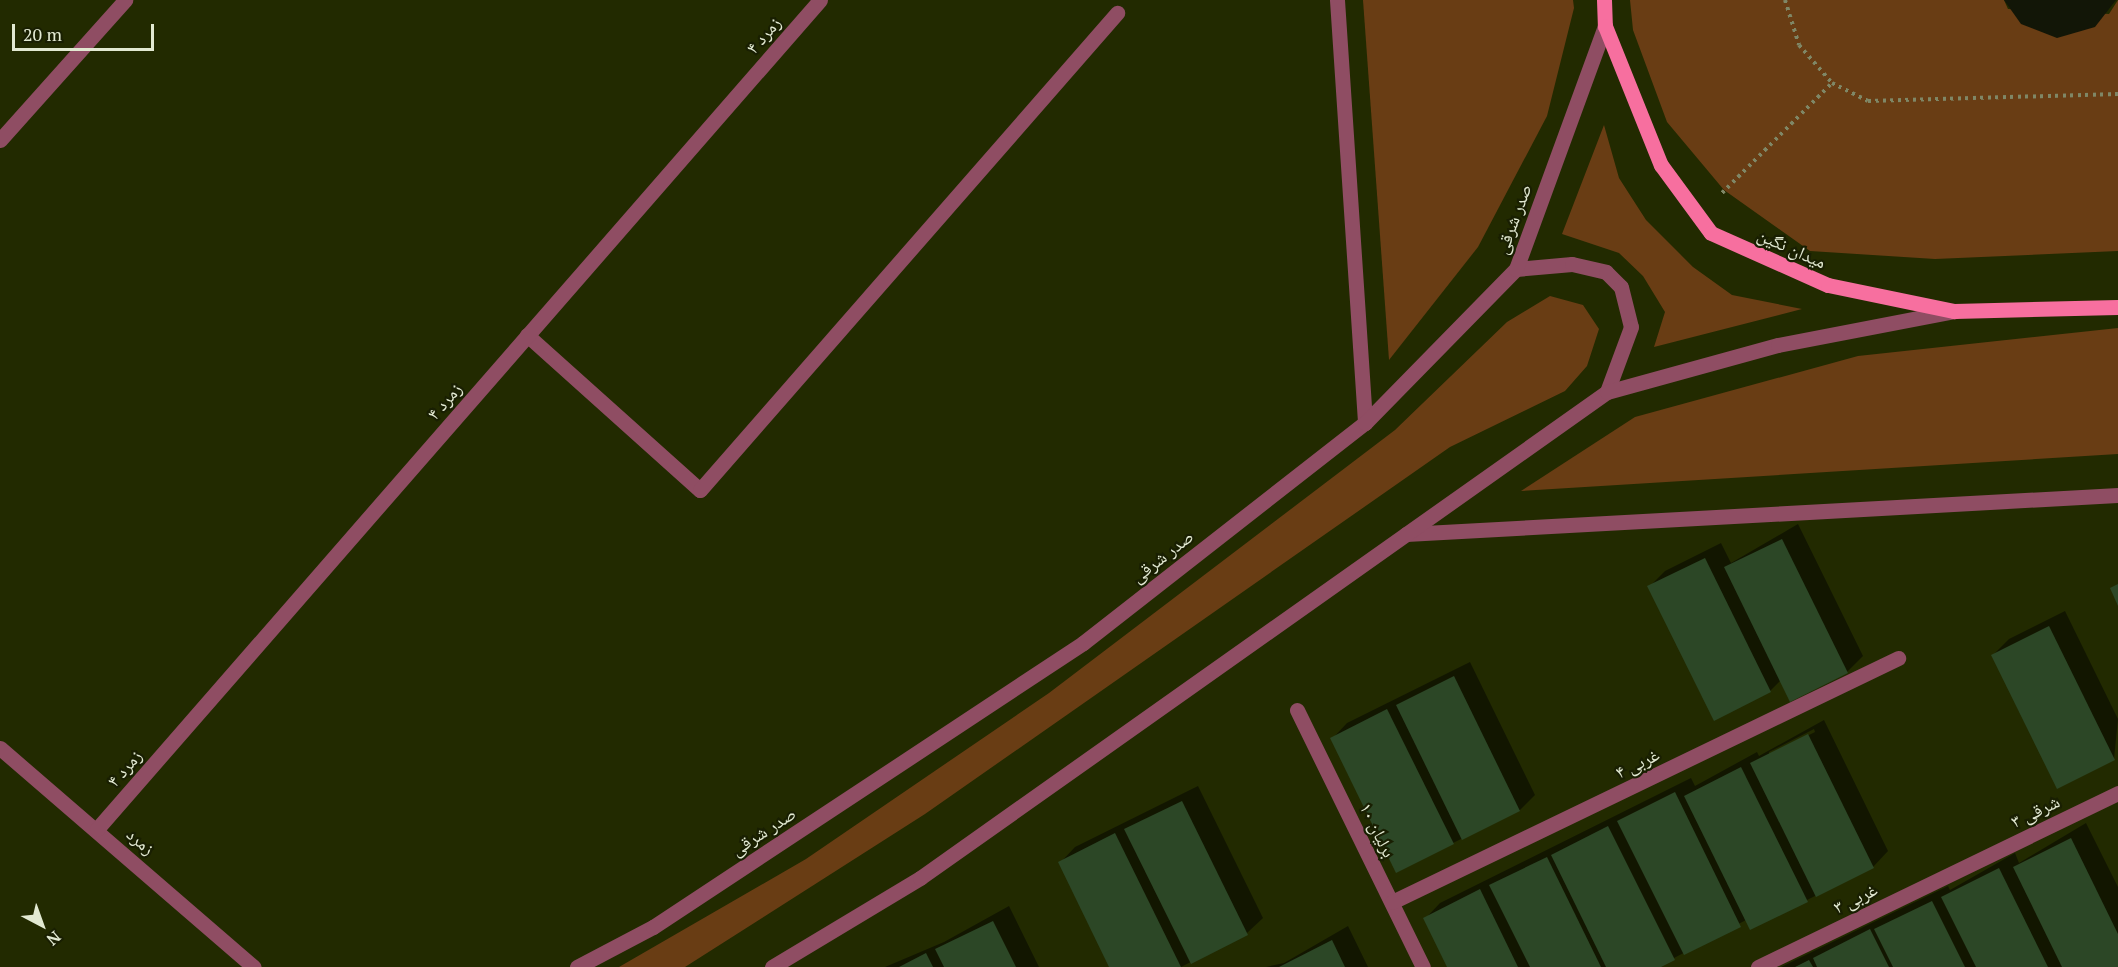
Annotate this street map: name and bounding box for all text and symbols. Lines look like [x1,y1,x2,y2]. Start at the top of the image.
scale bar [15,12,158,50]
street label: زمرد ۴ [741,12,785,58]
text: 20 m [23,22,62,46]
street label: صدر شرقی [1490,181,1536,257]
street label: میدان نگین [1754,223,1830,273]
street label: زمرد ۴ [422,378,466,424]
street label: صدر شرقی [1127,525,1197,587]
street label: ۴ غربی [1612,743,1662,783]
street label: زمرد ۴ [102,745,146,791]
street label: ۳ شرقی [2007,790,2063,832]
street label: برلیان ۱۰ [1356,799,1400,861]
street label: صدر شرقی [726,802,800,860]
street label: زمرد [123,823,159,859]
street label: ۳ غربی [1830,878,1880,918]
north arrow [12,895,72,955]
text: N [42,926,66,951]

